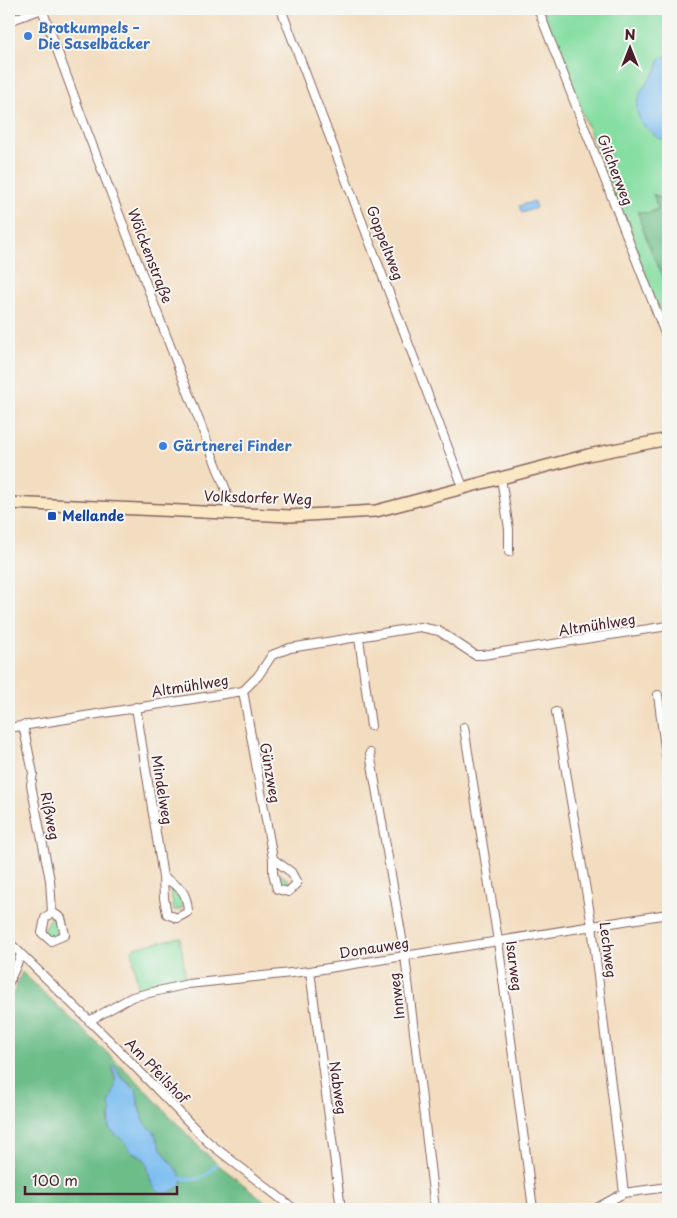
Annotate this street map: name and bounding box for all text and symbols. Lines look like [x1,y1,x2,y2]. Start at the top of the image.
place label: Brotkumpels – Die Saselbäcker [38,17,151,54]
north arrow [604,22,654,72]
text: N [624,24,636,45]
marker: Brotkumpels – Die Saselbäcker [22,30,34,42]
street label: Gilcherweg [592,131,639,209]
street label: Goppeltweg [362,202,409,283]
street label: Wölckenstraße [123,205,178,306]
place label: Gärtnerei Finder [173,435,292,456]
marker: Gärtnerei Finder [157,440,169,452]
street label: Volksdorfer Weg [204,485,312,510]
place label: Mellande [62,505,124,526]
marker: Mellande [46,510,58,522]
street label: Altmühlweg [557,608,637,641]
street label: Altmühlweg [150,669,230,702]
street label: Günzweg [255,741,286,805]
street label: Mindelweg [147,753,178,826]
street label: Rißweg [36,790,65,842]
street label: Lechweg [595,921,622,979]
street label: Donauweg [337,932,411,963]
street label: Isarweg [501,939,528,992]
street label: Innweg [383,971,410,1021]
street label: Am Pfeilshof [121,1033,195,1109]
street label: Nabweg [324,1060,353,1116]
scale bar [25,1163,178,1195]
text: 100 m [32,1168,78,1191]

